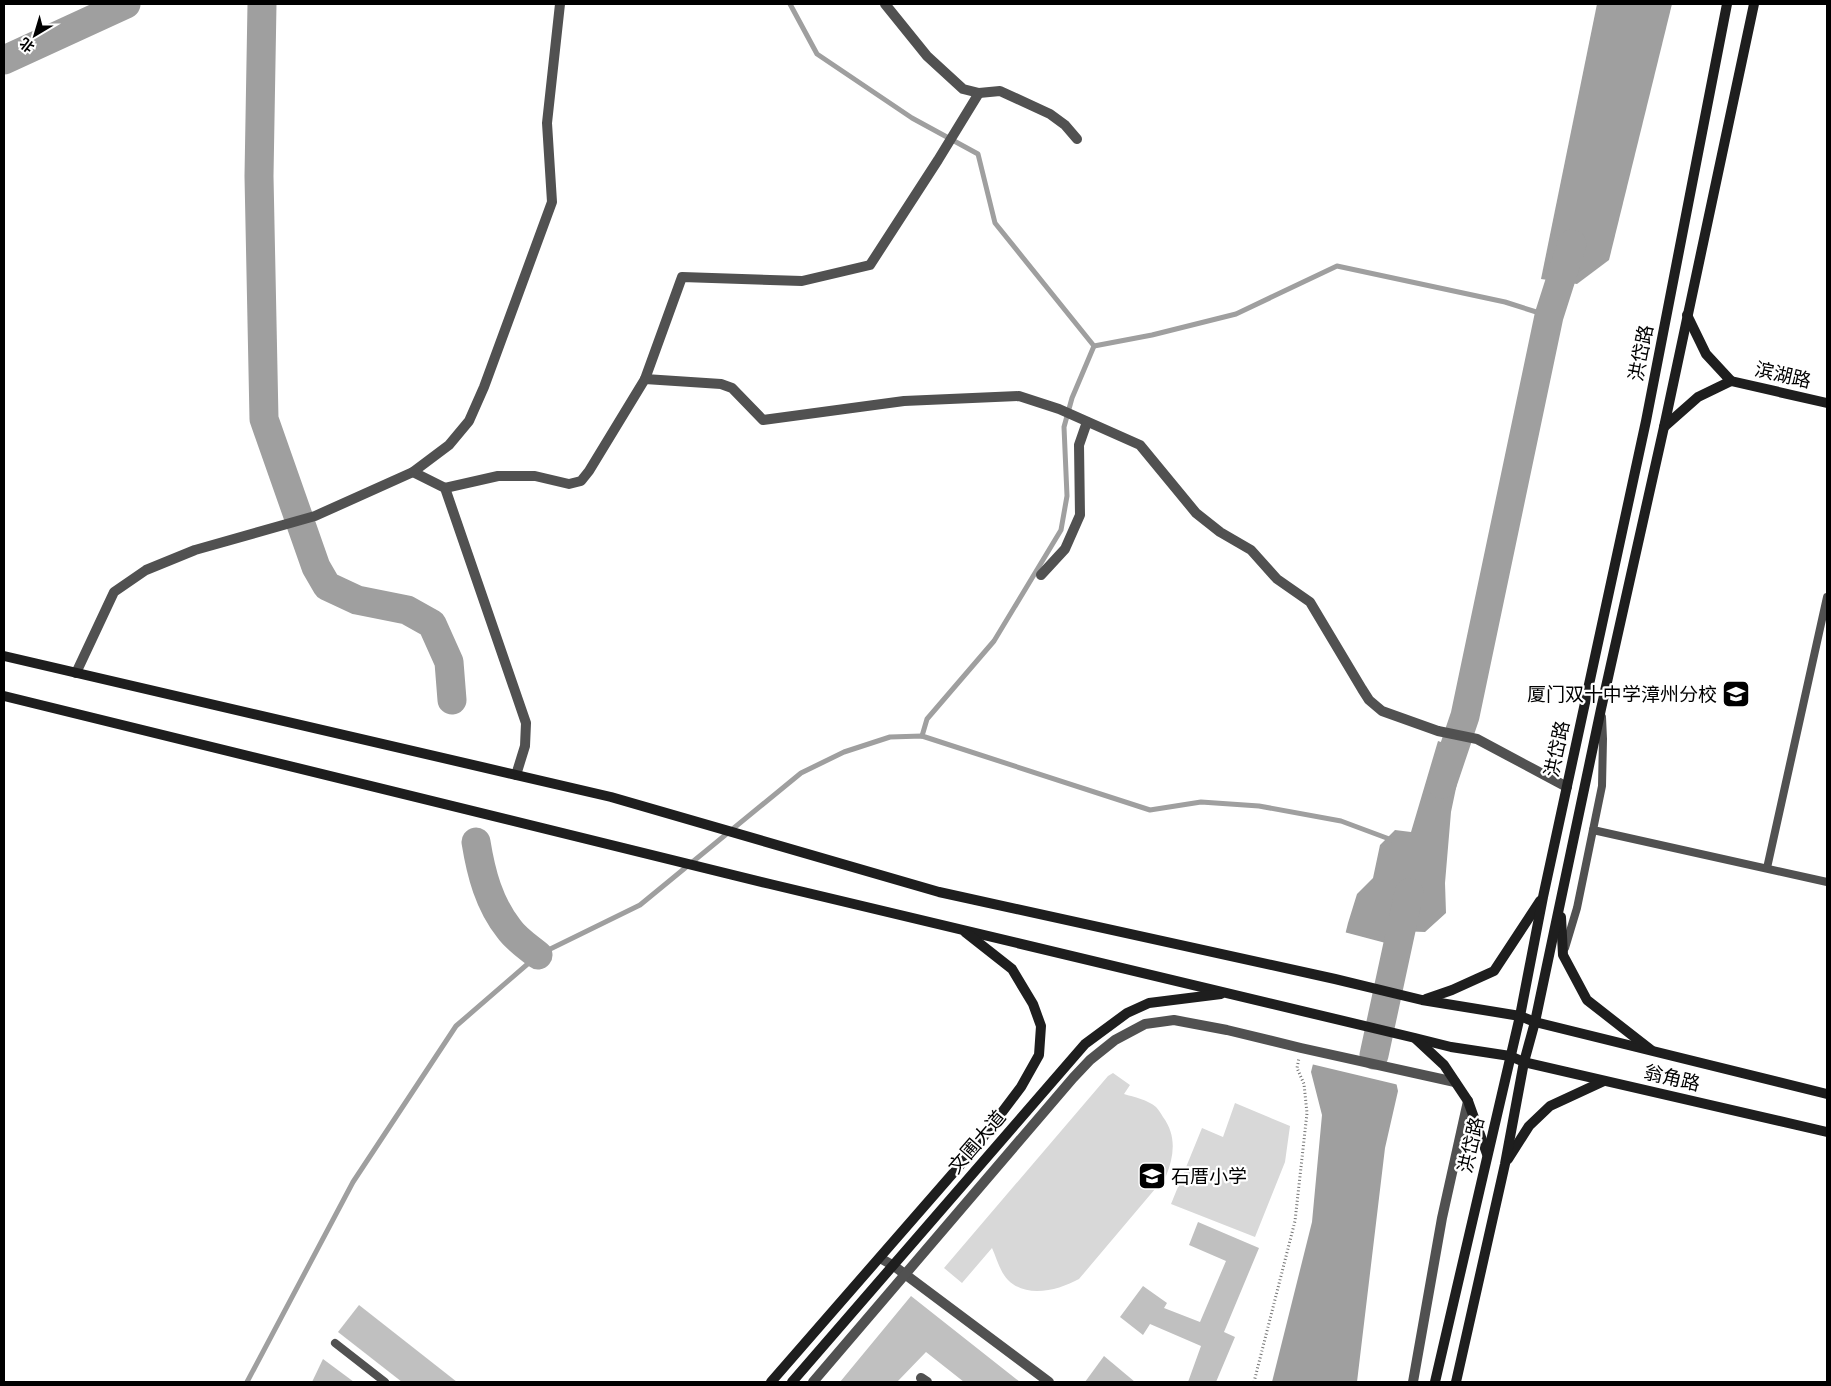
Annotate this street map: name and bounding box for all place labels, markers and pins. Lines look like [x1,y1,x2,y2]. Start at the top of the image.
school or university icon: 厦门双十中学漳州分校 [1721,679,1751,709]
place label: 厦门双十中学漳州分校 [1527,683,1717,706]
school or university icon: 石厝小学 [1137,1161,1167,1191]
place label: 石厝小学 [1171,1165,1247,1188]

